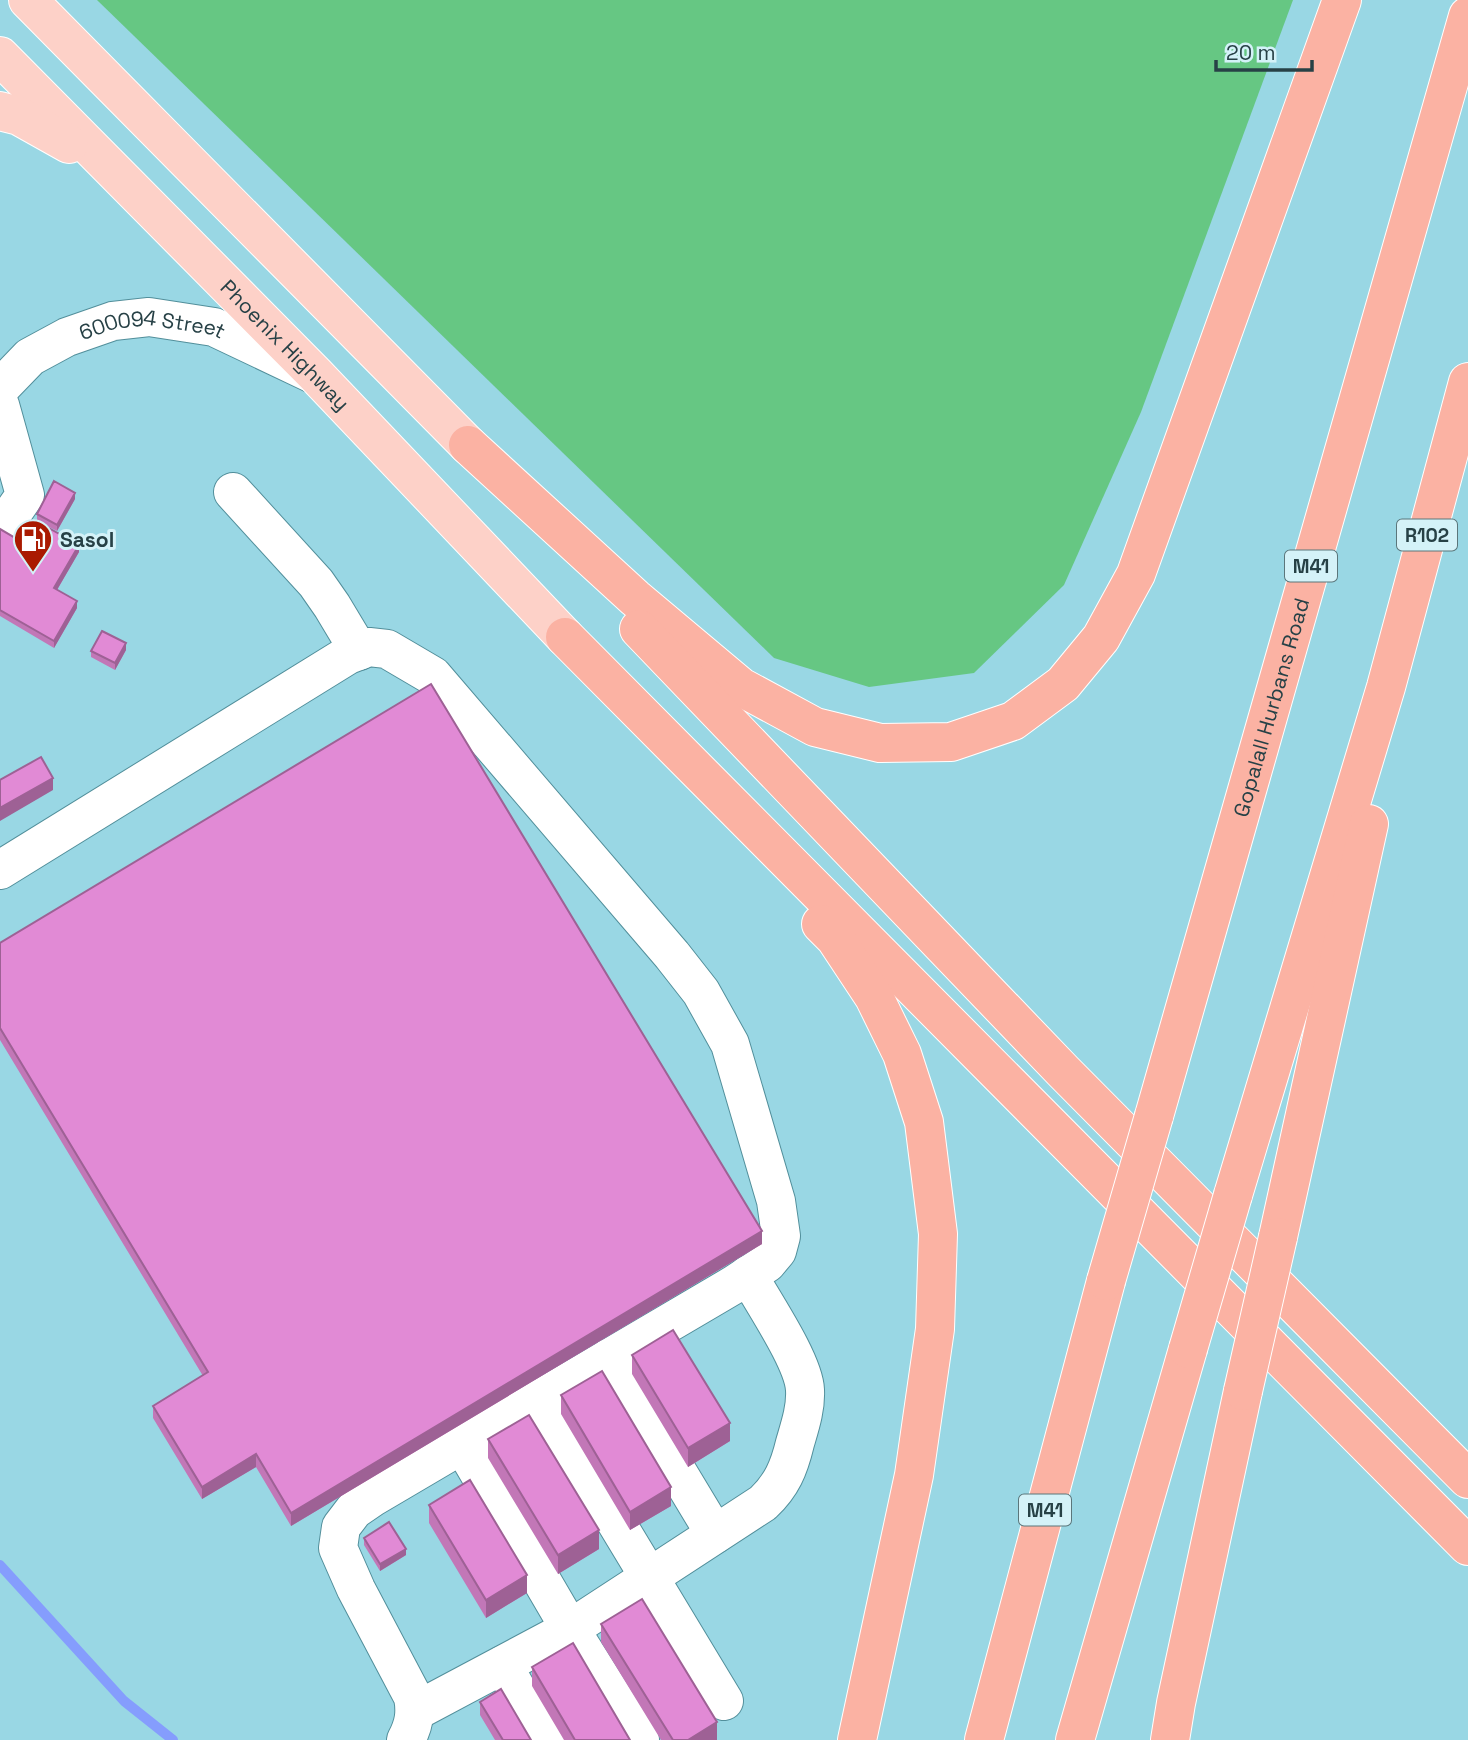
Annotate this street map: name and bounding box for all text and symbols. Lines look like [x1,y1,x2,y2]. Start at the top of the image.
scale bar [1216,28,1312,72]
text: 20 m [1226,39,1276,66]
street label: Phoenix Highway [215,273,356,416]
street label: 600094 Street [75,303,230,345]
fuel station icon: Sasol [12,518,54,573]
road number: R102 [1397,520,1457,550]
place label: Sasol [60,526,114,553]
road number: M41 [1285,551,1337,582]
street label: Gopalall Hurbans Road [1227,595,1315,820]
road number: M41 [1019,1494,1071,1526]

